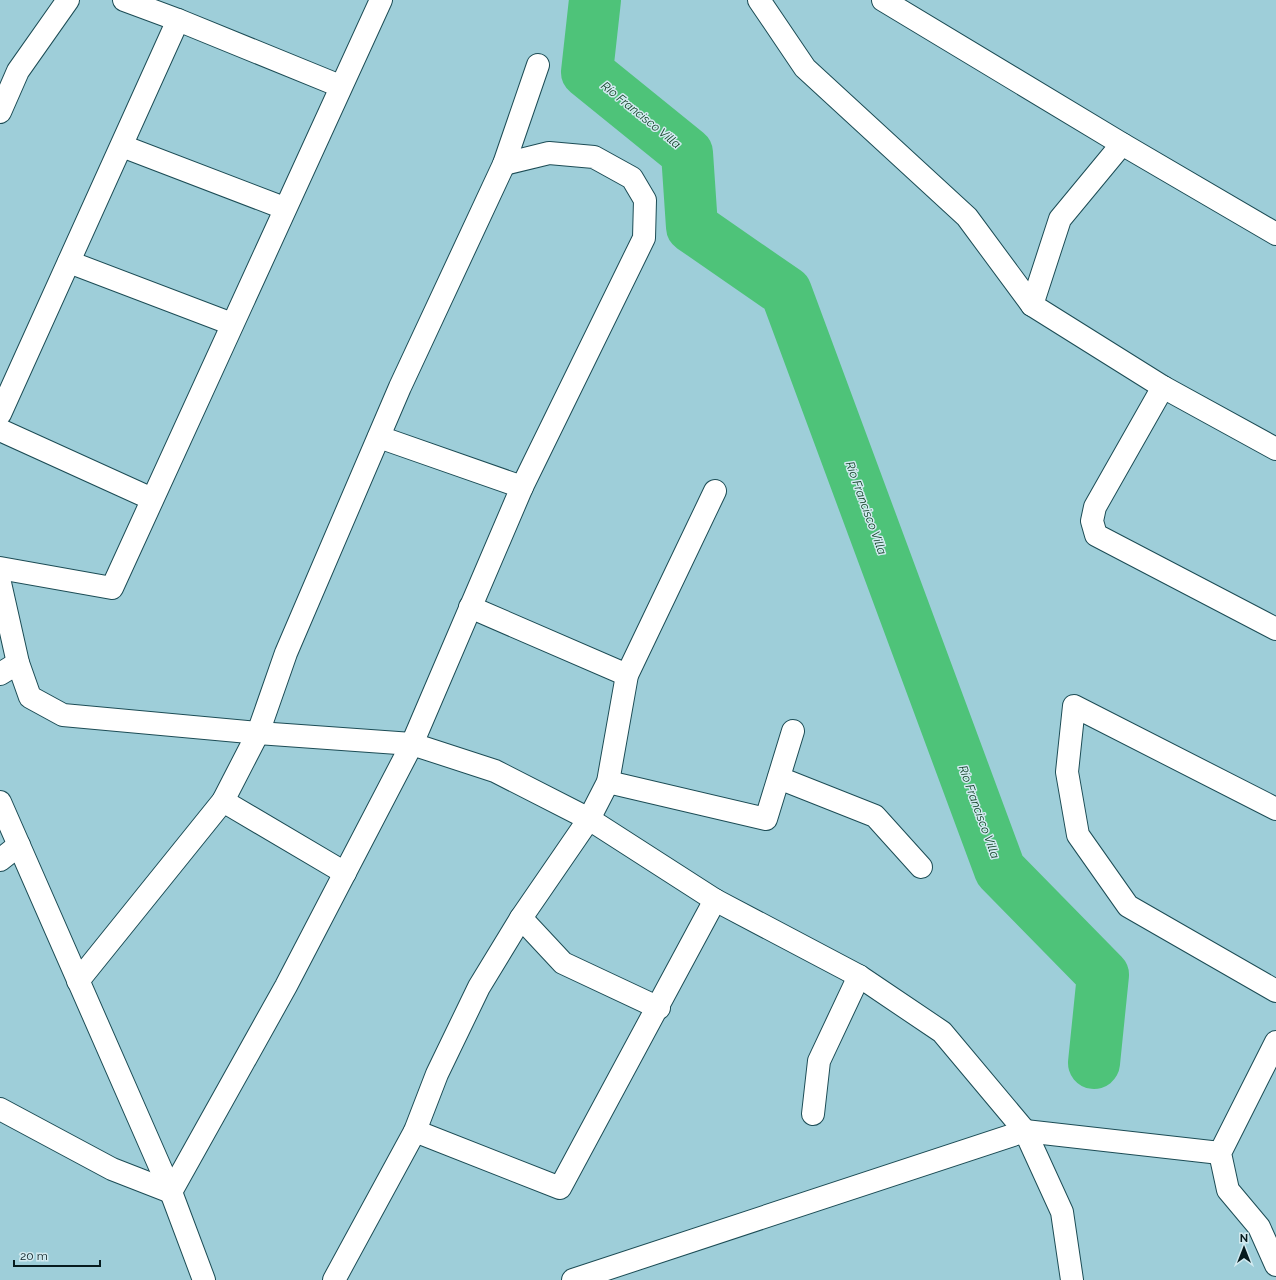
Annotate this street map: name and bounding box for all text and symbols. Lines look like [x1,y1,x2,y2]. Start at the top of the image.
water label: Río Francisco Villa [598,79,684,151]
water label: Río Francisco Villa [843,459,889,557]
water label: Río Francisco Villa [956,763,1002,861]
north arrow [1224,1228,1264,1268]
text: N [1240,1232,1248,1245]
scale bar [14,1242,100,1268]
text: 20 m [20,1249,48,1263]

